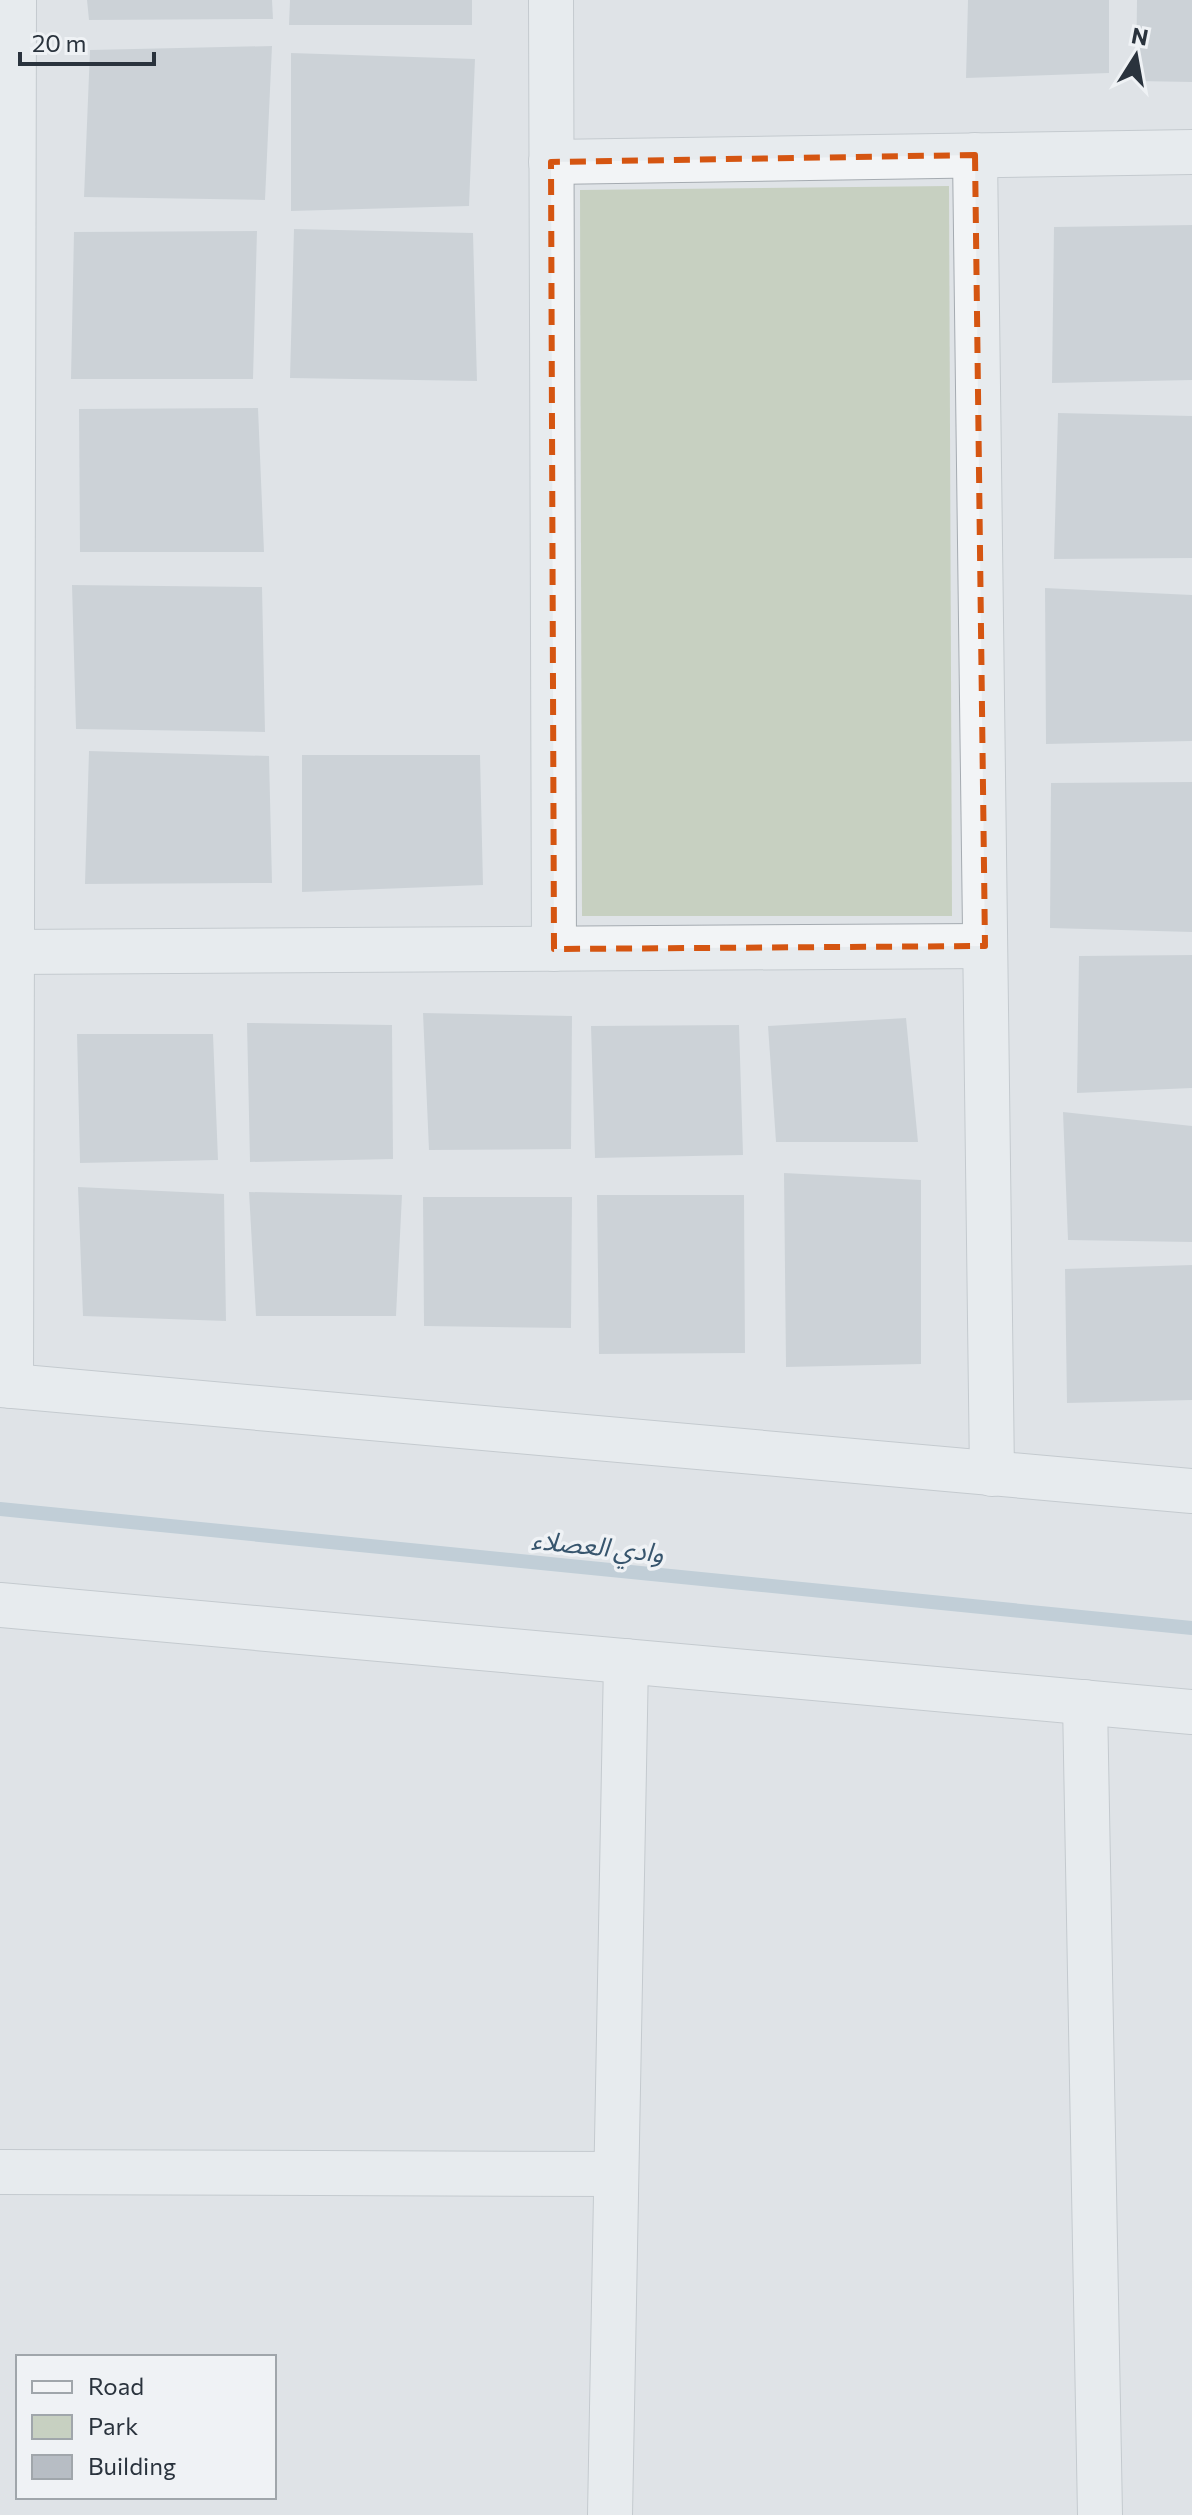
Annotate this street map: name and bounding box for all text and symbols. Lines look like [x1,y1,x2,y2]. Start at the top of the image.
scale bar [20,16,154,66]
north arrow [1096,16,1176,96]
text: N [1129,21,1151,51]
text: 20 m [32,28,86,57]
water label: وادي العصلاء [530,1523,666,1573]
legend [16,2355,276,2499]
text: Road [88,2371,144,2400]
text: Park [88,2411,138,2440]
text: Building [88,2451,176,2480]

